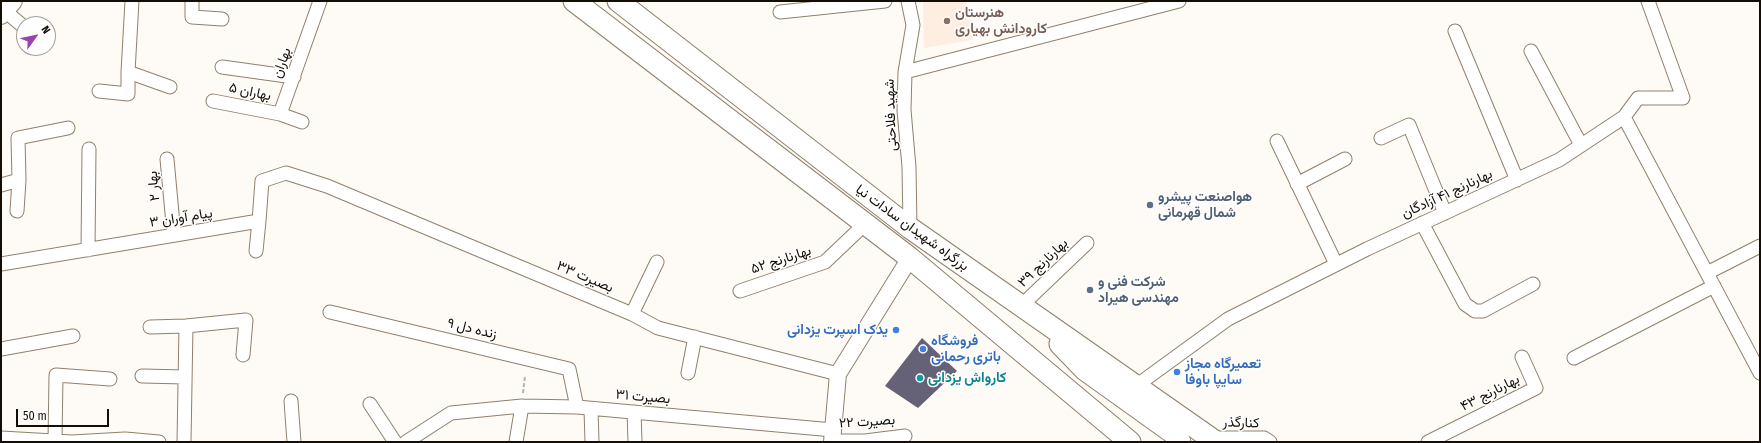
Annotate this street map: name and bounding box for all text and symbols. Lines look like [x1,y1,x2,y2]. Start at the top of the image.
place label: هنرستان کارودانش بهیاری [955,5,1047,38]
north arrow [16,16,56,56]
marker: هنرستان کارودانش بهیاری [942,16,952,26]
text: N [38,23,53,36]
street label: بهاران [269,45,295,81]
street label: بهاران ۵ [227,79,273,105]
street label: شهید فلاحتی [881,79,901,151]
street label: بهارنارنج ۴۱ آزادگان [1399,166,1495,222]
street label: بهار ۲ [144,170,164,202]
street label: بزرگراه شهیدان سادات نیا [852,181,972,275]
place label: هواصنعت پیشرو شمال قهرمانی [1158,189,1252,222]
marker: هواصنعت پیشرو شمال قهرمانی [1145,200,1155,210]
street label: پیام آوران ۳ [148,205,214,231]
street label: بهارنارنج ۳۹ [1015,235,1071,291]
street label: بهارنارنج ۵۲ [749,242,813,278]
street label: بصیرت ۳۳ [554,258,616,296]
place label: شرکت فنی و مهندسی هیراد [1098,274,1179,306]
marker: شرکت فنی و مهندسی هیراد [1085,285,1095,295]
street label: زنده دل ۹ [445,315,499,343]
place label: یدک اسپرت یزدانی [787,322,888,338]
marker: یدک اسپرت یزدانی [891,325,901,335]
place label: فروشگاه باتری رحمانی [931,333,1001,366]
marker: فروشگاه باتری رحمانی [918,344,928,354]
place label: تعمیرگاه مجاز سایپا باوفا [1185,356,1261,388]
marker: تعمیرگاه مجاز سایپا باوفا [1172,367,1182,377]
place label: کارواش یزدانی [928,370,1006,386]
street label: بهارنارنج ۴۳ [1458,371,1522,415]
marker: کارواش یزدانی [915,373,925,383]
street label: بصیرت ۳۱ [615,386,671,408]
scale bar [18,401,111,427]
text: 50 m [23,409,47,423]
street label: بصیرت ۲۲ [838,412,896,432]
street label: کنارگذر [1222,414,1260,432]

